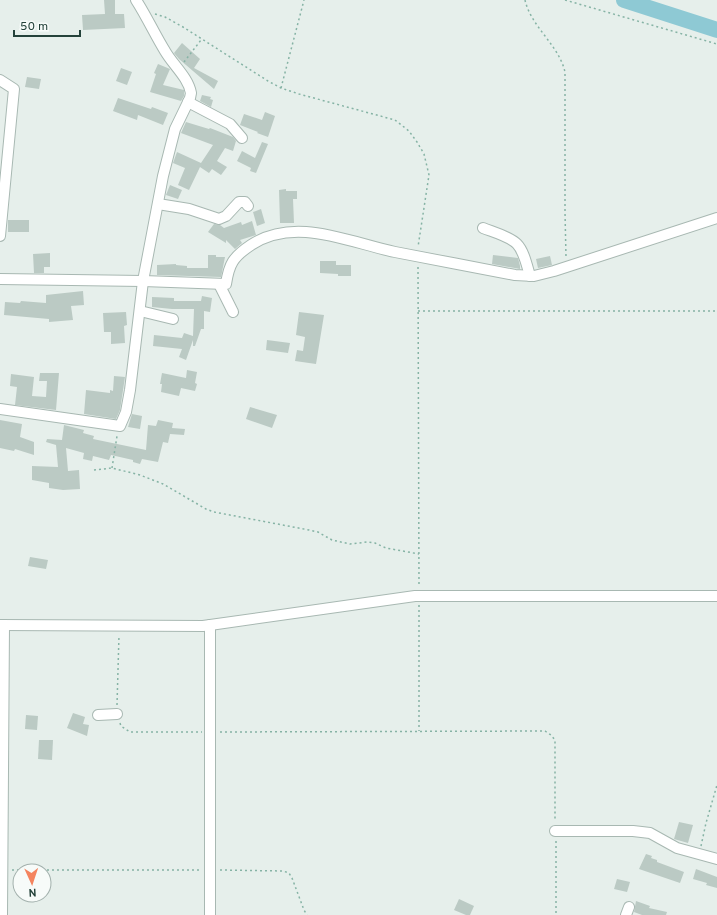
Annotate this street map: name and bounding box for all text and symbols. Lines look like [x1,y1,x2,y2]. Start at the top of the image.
scale bar [14,12,80,38]
text: 50 m [20,19,48,35]
north arrow [12,863,52,903]
text: N [28,885,37,899]

